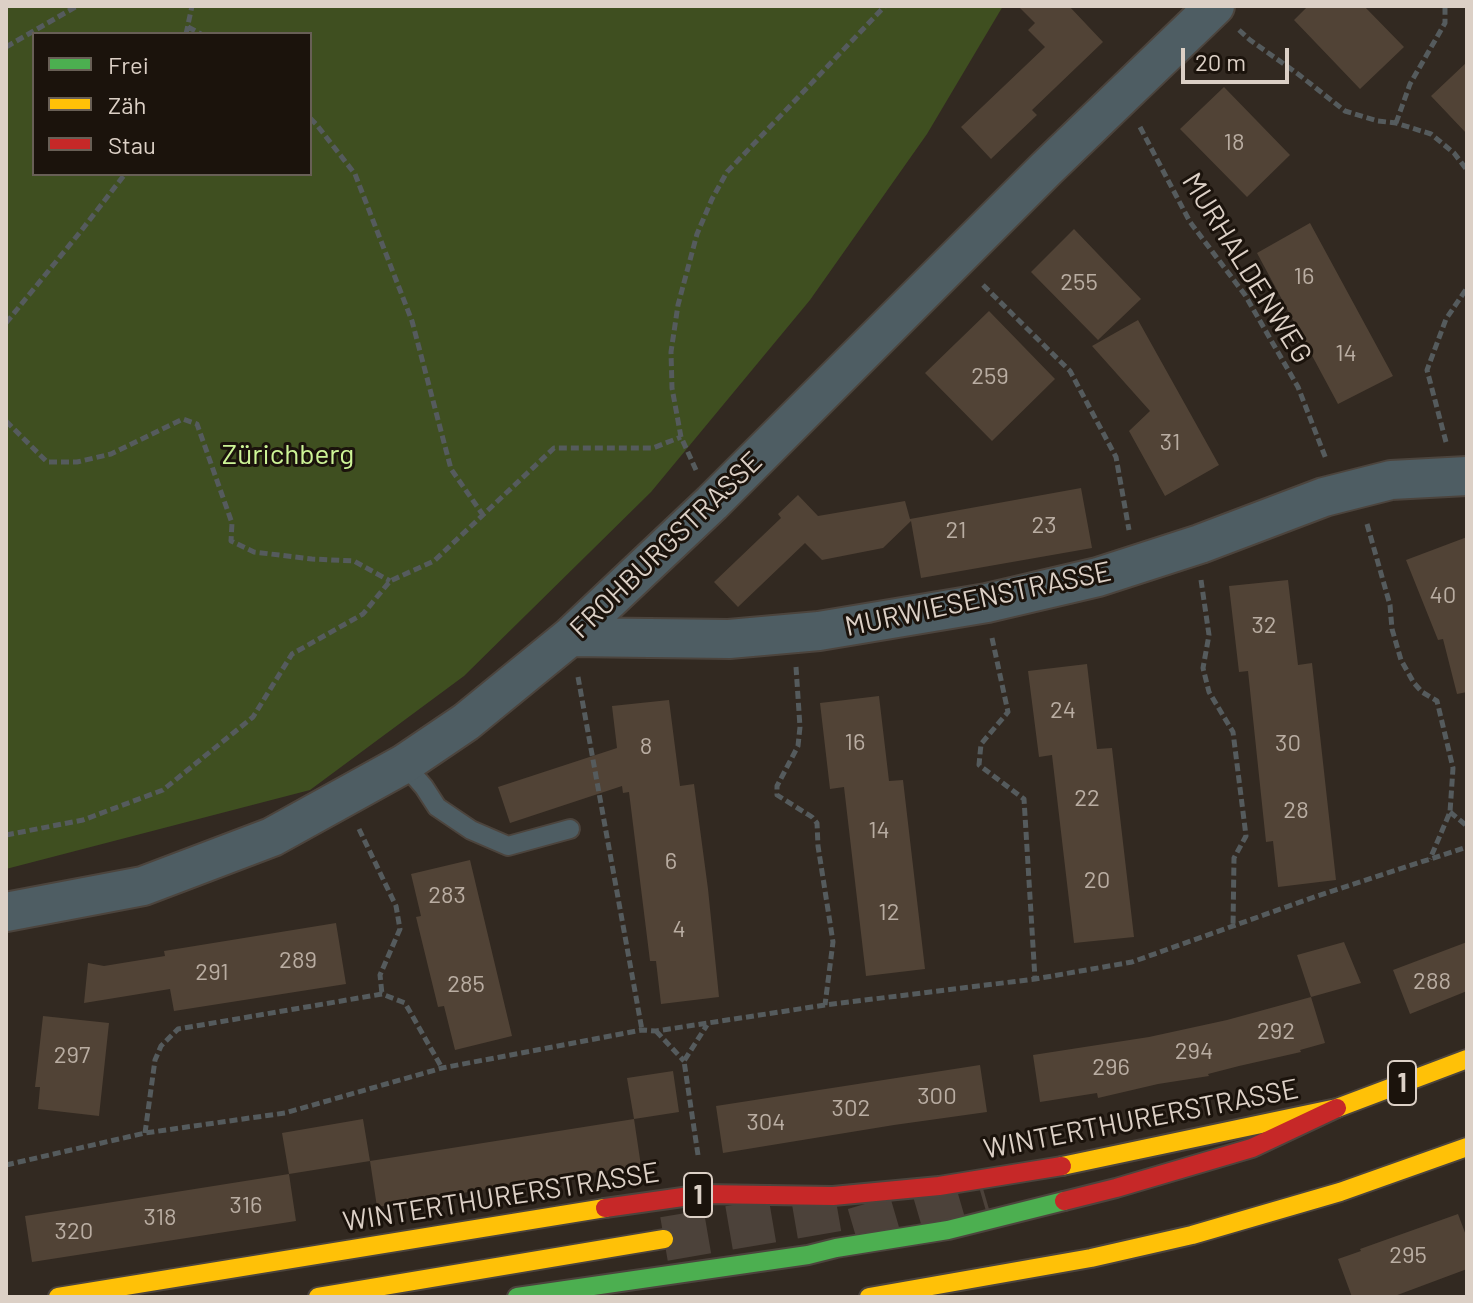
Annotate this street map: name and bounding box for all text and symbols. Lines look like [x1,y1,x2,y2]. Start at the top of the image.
legend [32,32,312,176]
scale bar [1185,32,1293,82]
text: 20 m [1195,47,1246,76]
text: Frei [108,50,149,79]
text: Zäh [108,90,146,119]
house number: 18 [1224,128,1244,156]
text: Stau [108,130,156,159]
street label: MURHALDENWEG [1175,167,1319,369]
house number: 16 [1294,262,1314,290]
house number: 255 [1060,268,1098,296]
house number: 14 [1335,339,1357,367]
house number: 259 [971,362,1009,390]
house number: 31 [1160,428,1180,456]
park label: Zürichberg [222,438,354,472]
street label: FROHBURGSTRASSE [563,445,769,645]
house number: 23 [1031,511,1057,539]
house number: 21 [946,516,966,544]
street label: MURWIESENSTRASSE [842,554,1114,644]
house number: 40 [1430,581,1456,609]
house number: 32 [1251,611,1277,639]
house number: 24 [1050,696,1076,724]
house number: 16 [845,728,865,756]
house number: 30 [1275,729,1301,757]
house number: 8 [640,732,652,760]
house number: 22 [1074,784,1100,812]
house number: 28 [1283,796,1309,824]
house number: 14 [868,816,890,844]
house number: 6 [665,847,677,875]
house number: 20 [1084,866,1110,894]
house number: 283 [428,881,466,909]
house number: 12 [878,898,900,926]
house number: 4 [672,915,686,943]
house number: 289 [279,946,317,974]
house number: 291 [195,958,229,986]
house number: 288 [1413,967,1451,995]
house number: 285 [447,970,485,998]
house number: 292 [1257,1017,1295,1045]
house number: 294 [1175,1037,1213,1065]
house number: 297 [54,1041,90,1069]
house number: 296 [1092,1053,1130,1081]
road number: 1 [1388,1061,1416,1105]
street label: WINTERTHURERSTRASSE [981,1072,1301,1166]
house number: 300 [917,1082,957,1110]
house number: 302 [832,1094,870,1122]
house number: 304 [746,1108,786,1136]
street label: WINTERTHURERSTRASSE [340,1155,662,1239]
road number: 1 [684,1173,712,1217]
house number: 316 [230,1191,262,1219]
house number: 318 [143,1203,177,1231]
house number: 320 [55,1217,93,1245]
house number: 295 [1389,1241,1427,1269]

